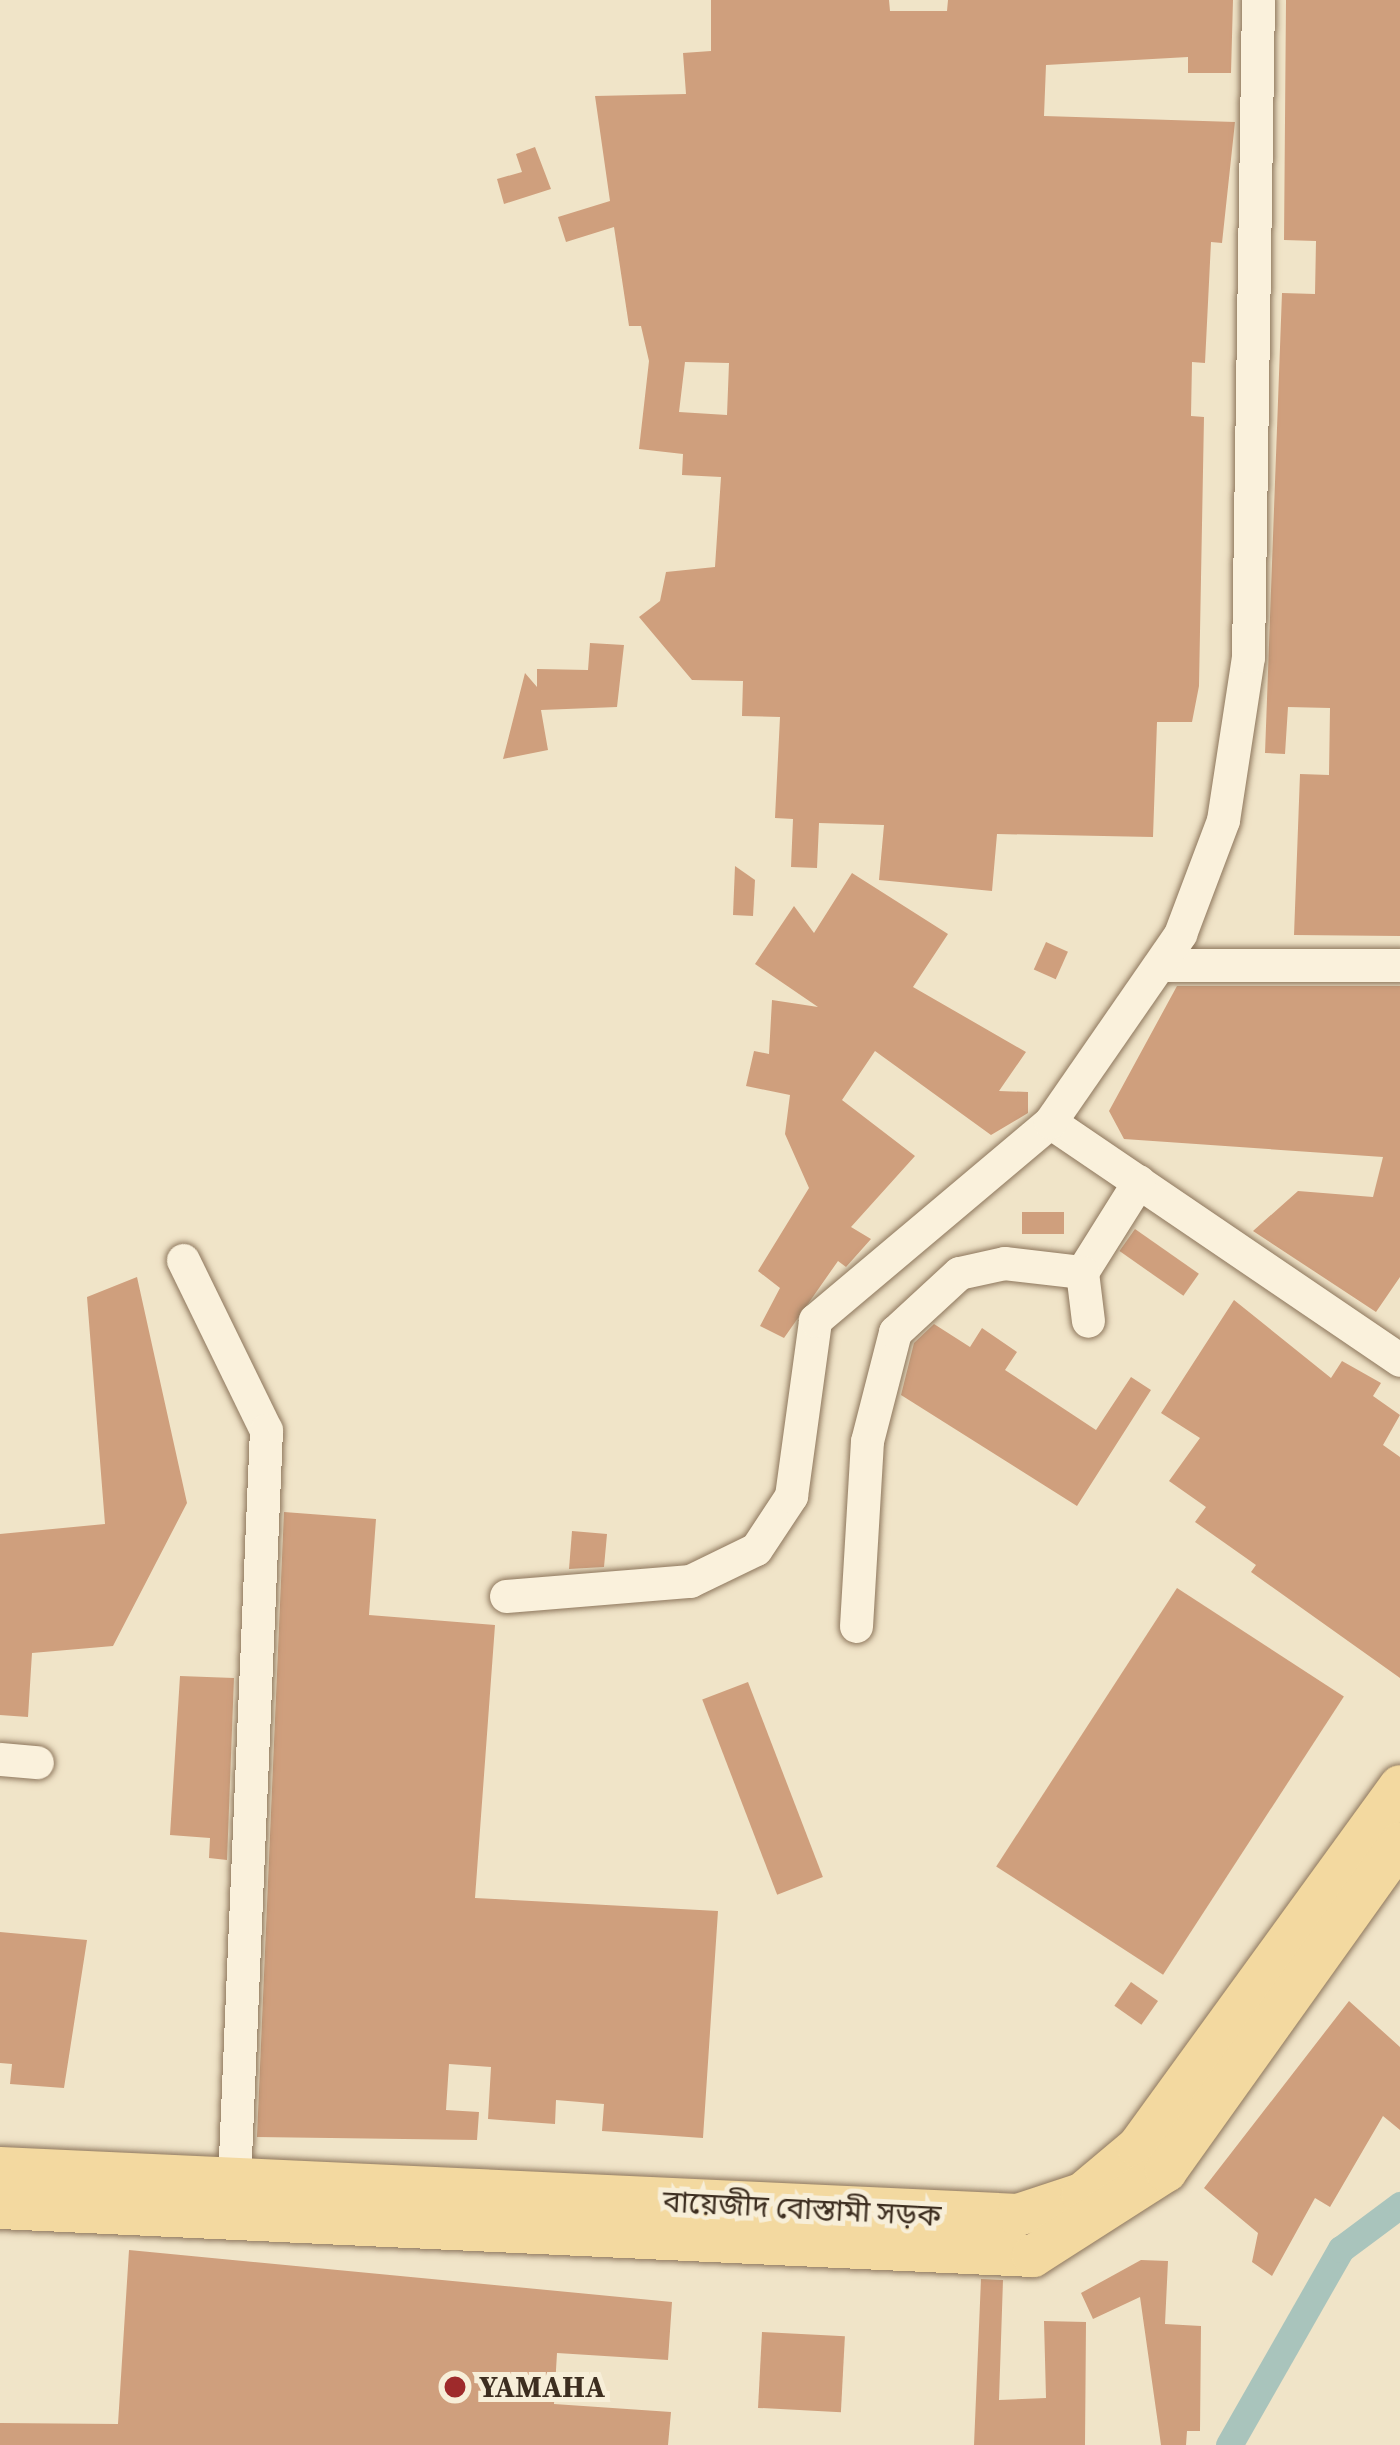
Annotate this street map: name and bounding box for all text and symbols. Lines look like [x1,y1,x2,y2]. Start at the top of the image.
street label: বায়েজীদ বোস্তামী সড়ক [662,2184,942,2234]
place label: YAMAHA [479,2369,605,2405]
marker: YAMAHA [442,2374,468,2400]

